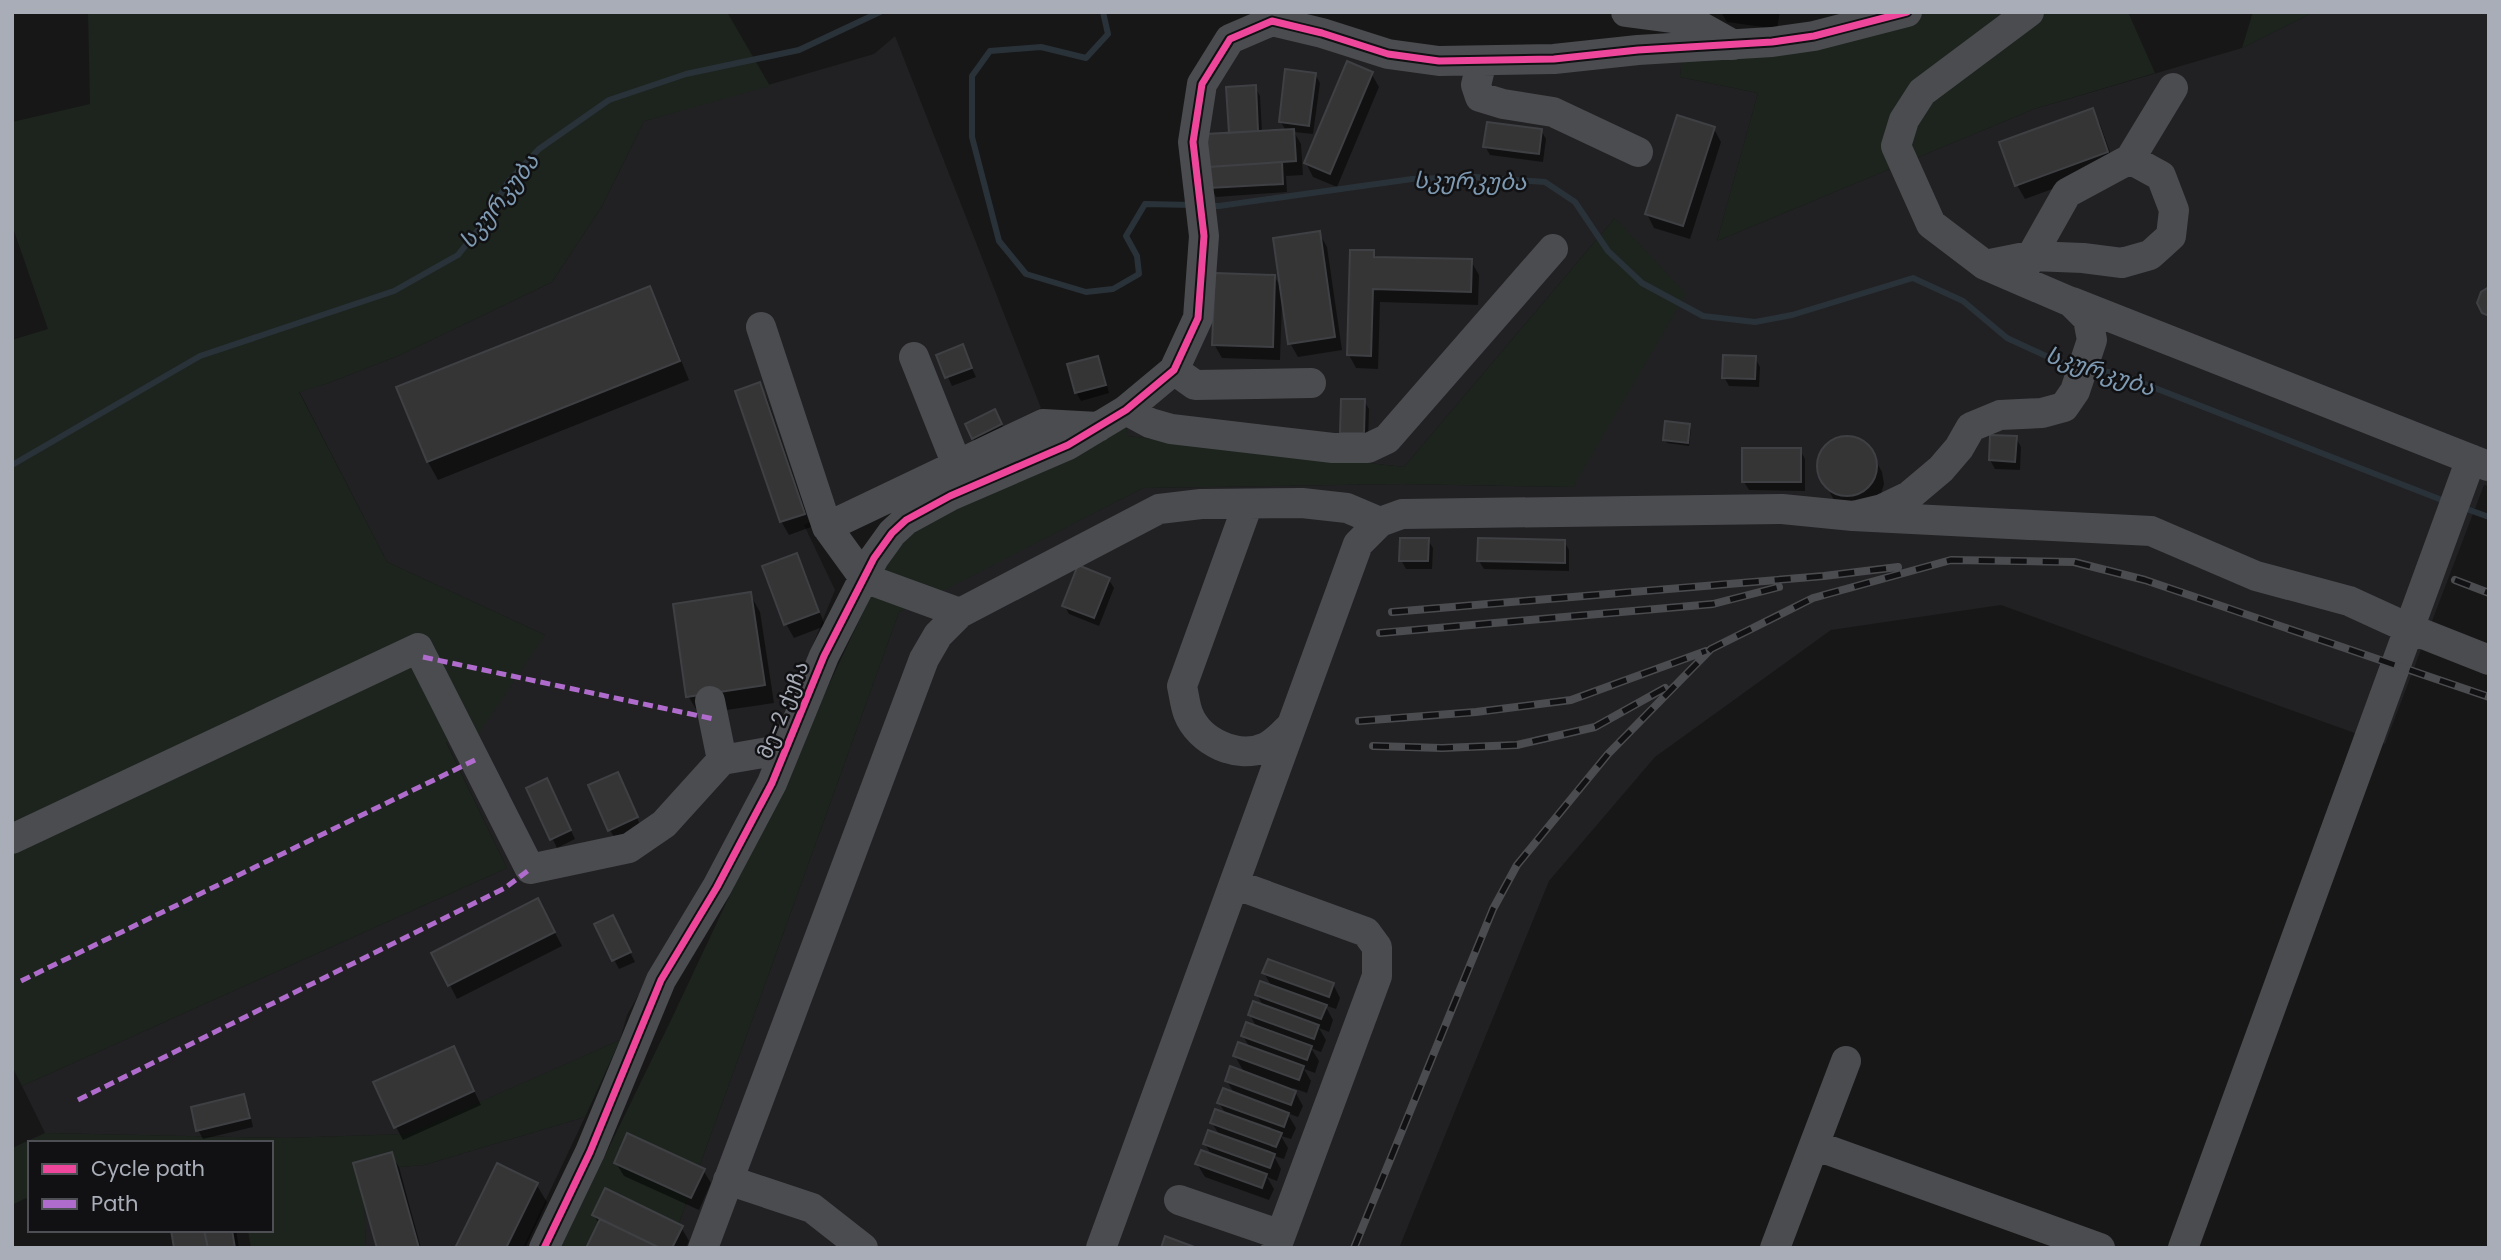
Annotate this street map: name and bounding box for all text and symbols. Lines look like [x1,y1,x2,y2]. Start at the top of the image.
water label: სკურკუბა [452,146,547,255]
water label: სკურკუბა [1413,164,1527,198]
water label: სკურკუბა [2041,338,2159,404]
street label: მე-2 ქუჩა [750,657,815,763]
legend [28,1141,273,1232]
text: Cycle path [91,1154,205,1183]
text: Path [91,1189,138,1218]

